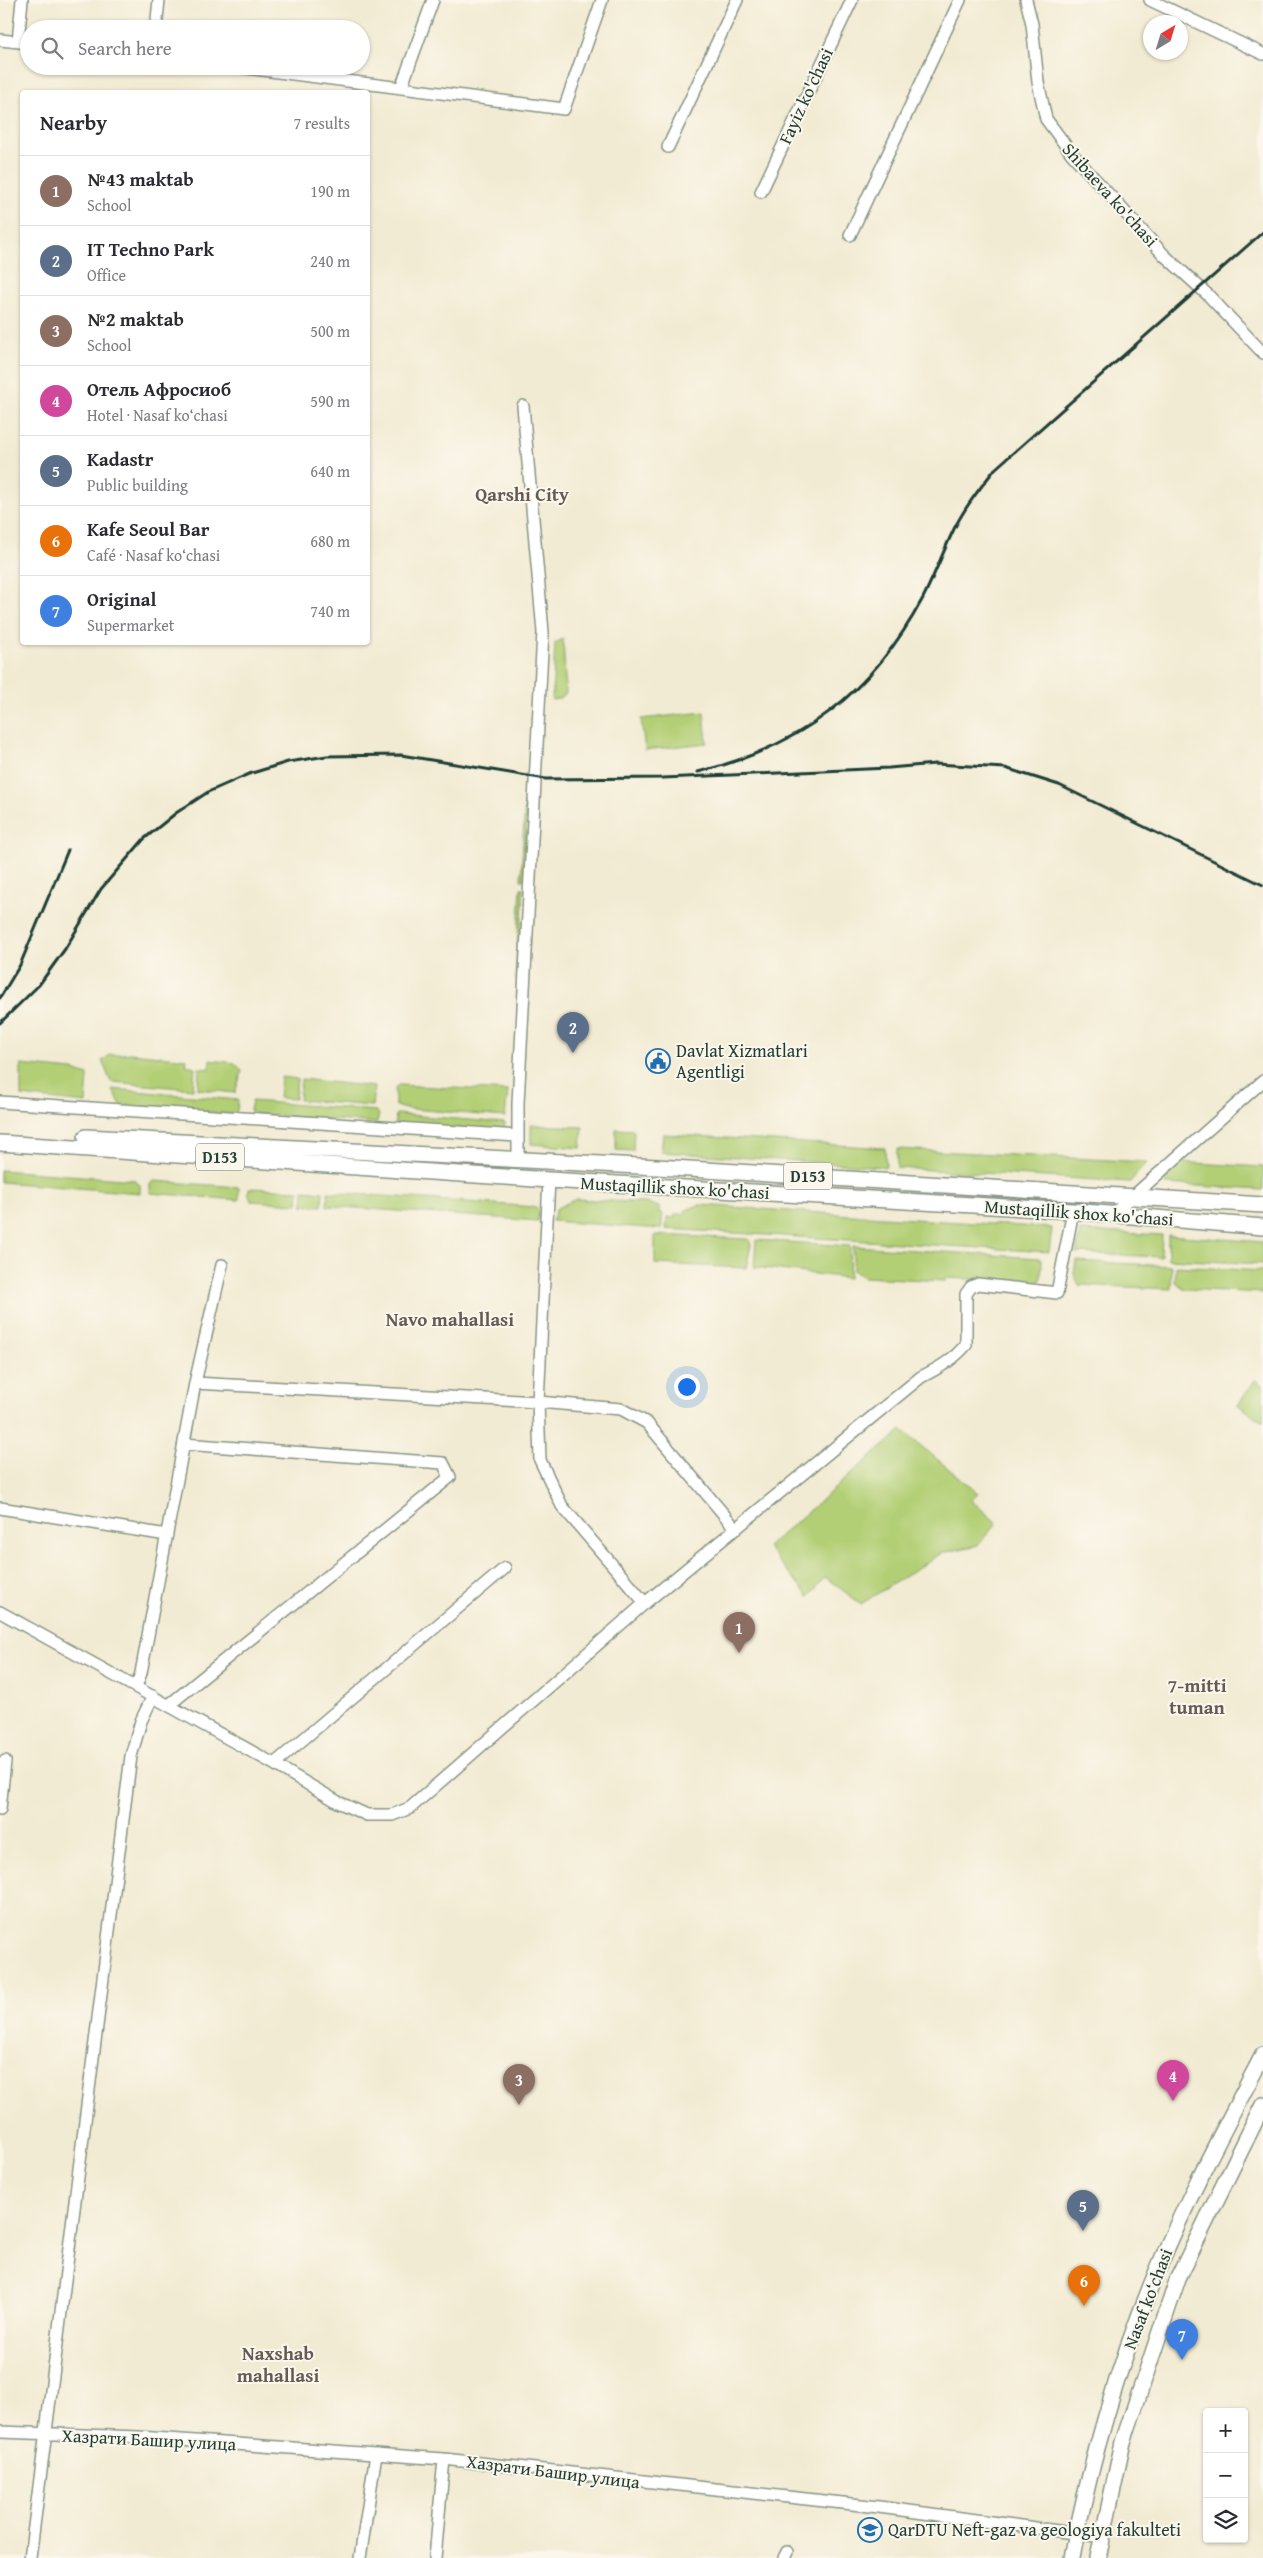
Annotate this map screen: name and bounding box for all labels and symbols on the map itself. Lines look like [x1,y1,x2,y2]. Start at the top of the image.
north arrow [1143,15,1188,60]
street label: Fayiz ko'chasi [771,43,840,148]
street label: Shibaeva ko'chasi [1056,136,1165,253]
district label: Qarshi City [475,480,569,508]
pin: 2 [557,1012,589,1053]
place label: Davlat Xizmatlari Agentligi [676,1037,808,1085]
public building icon: Davlat Xizmatlari Agentligi [645,1048,671,1074]
road number: D153 [196,1144,244,1170]
road number: D153 [784,1162,832,1190]
street label: Mustaqillik shox ko'chasi [580,1169,770,1206]
street label: Mustaqillik shox ko'chasi [984,1192,1175,1233]
district label: Navo mahallasi [386,1305,514,1333]
your location [674,1374,700,1400]
pin: 1 [723,1612,755,1653]
district label: 7-mitti tuman [1167,1671,1227,1721]
pin: 4 [1157,2060,1189,2101]
pin: 3 [503,2064,535,2105]
pin: 5 [1067,2190,1099,2231]
street label: Nasaf ko‘chasi [1116,2244,1179,2353]
pin: 6 [1068,2265,1100,2306]
pin: 7 [1166,2319,1198,2360]
district label: Naxshab mahallasi [237,2339,319,2389]
street label: Хазрати Башир улица [61,2421,237,2458]
street label: Хазрати Башир улица [465,2447,642,2496]
place label: QarDTU Neft-gaz va geologiya fakulteti [888,2516,1181,2543]
school or university icon: QarDTU Neft-gaz va geologiya fakulteti [857,2517,883,2543]

